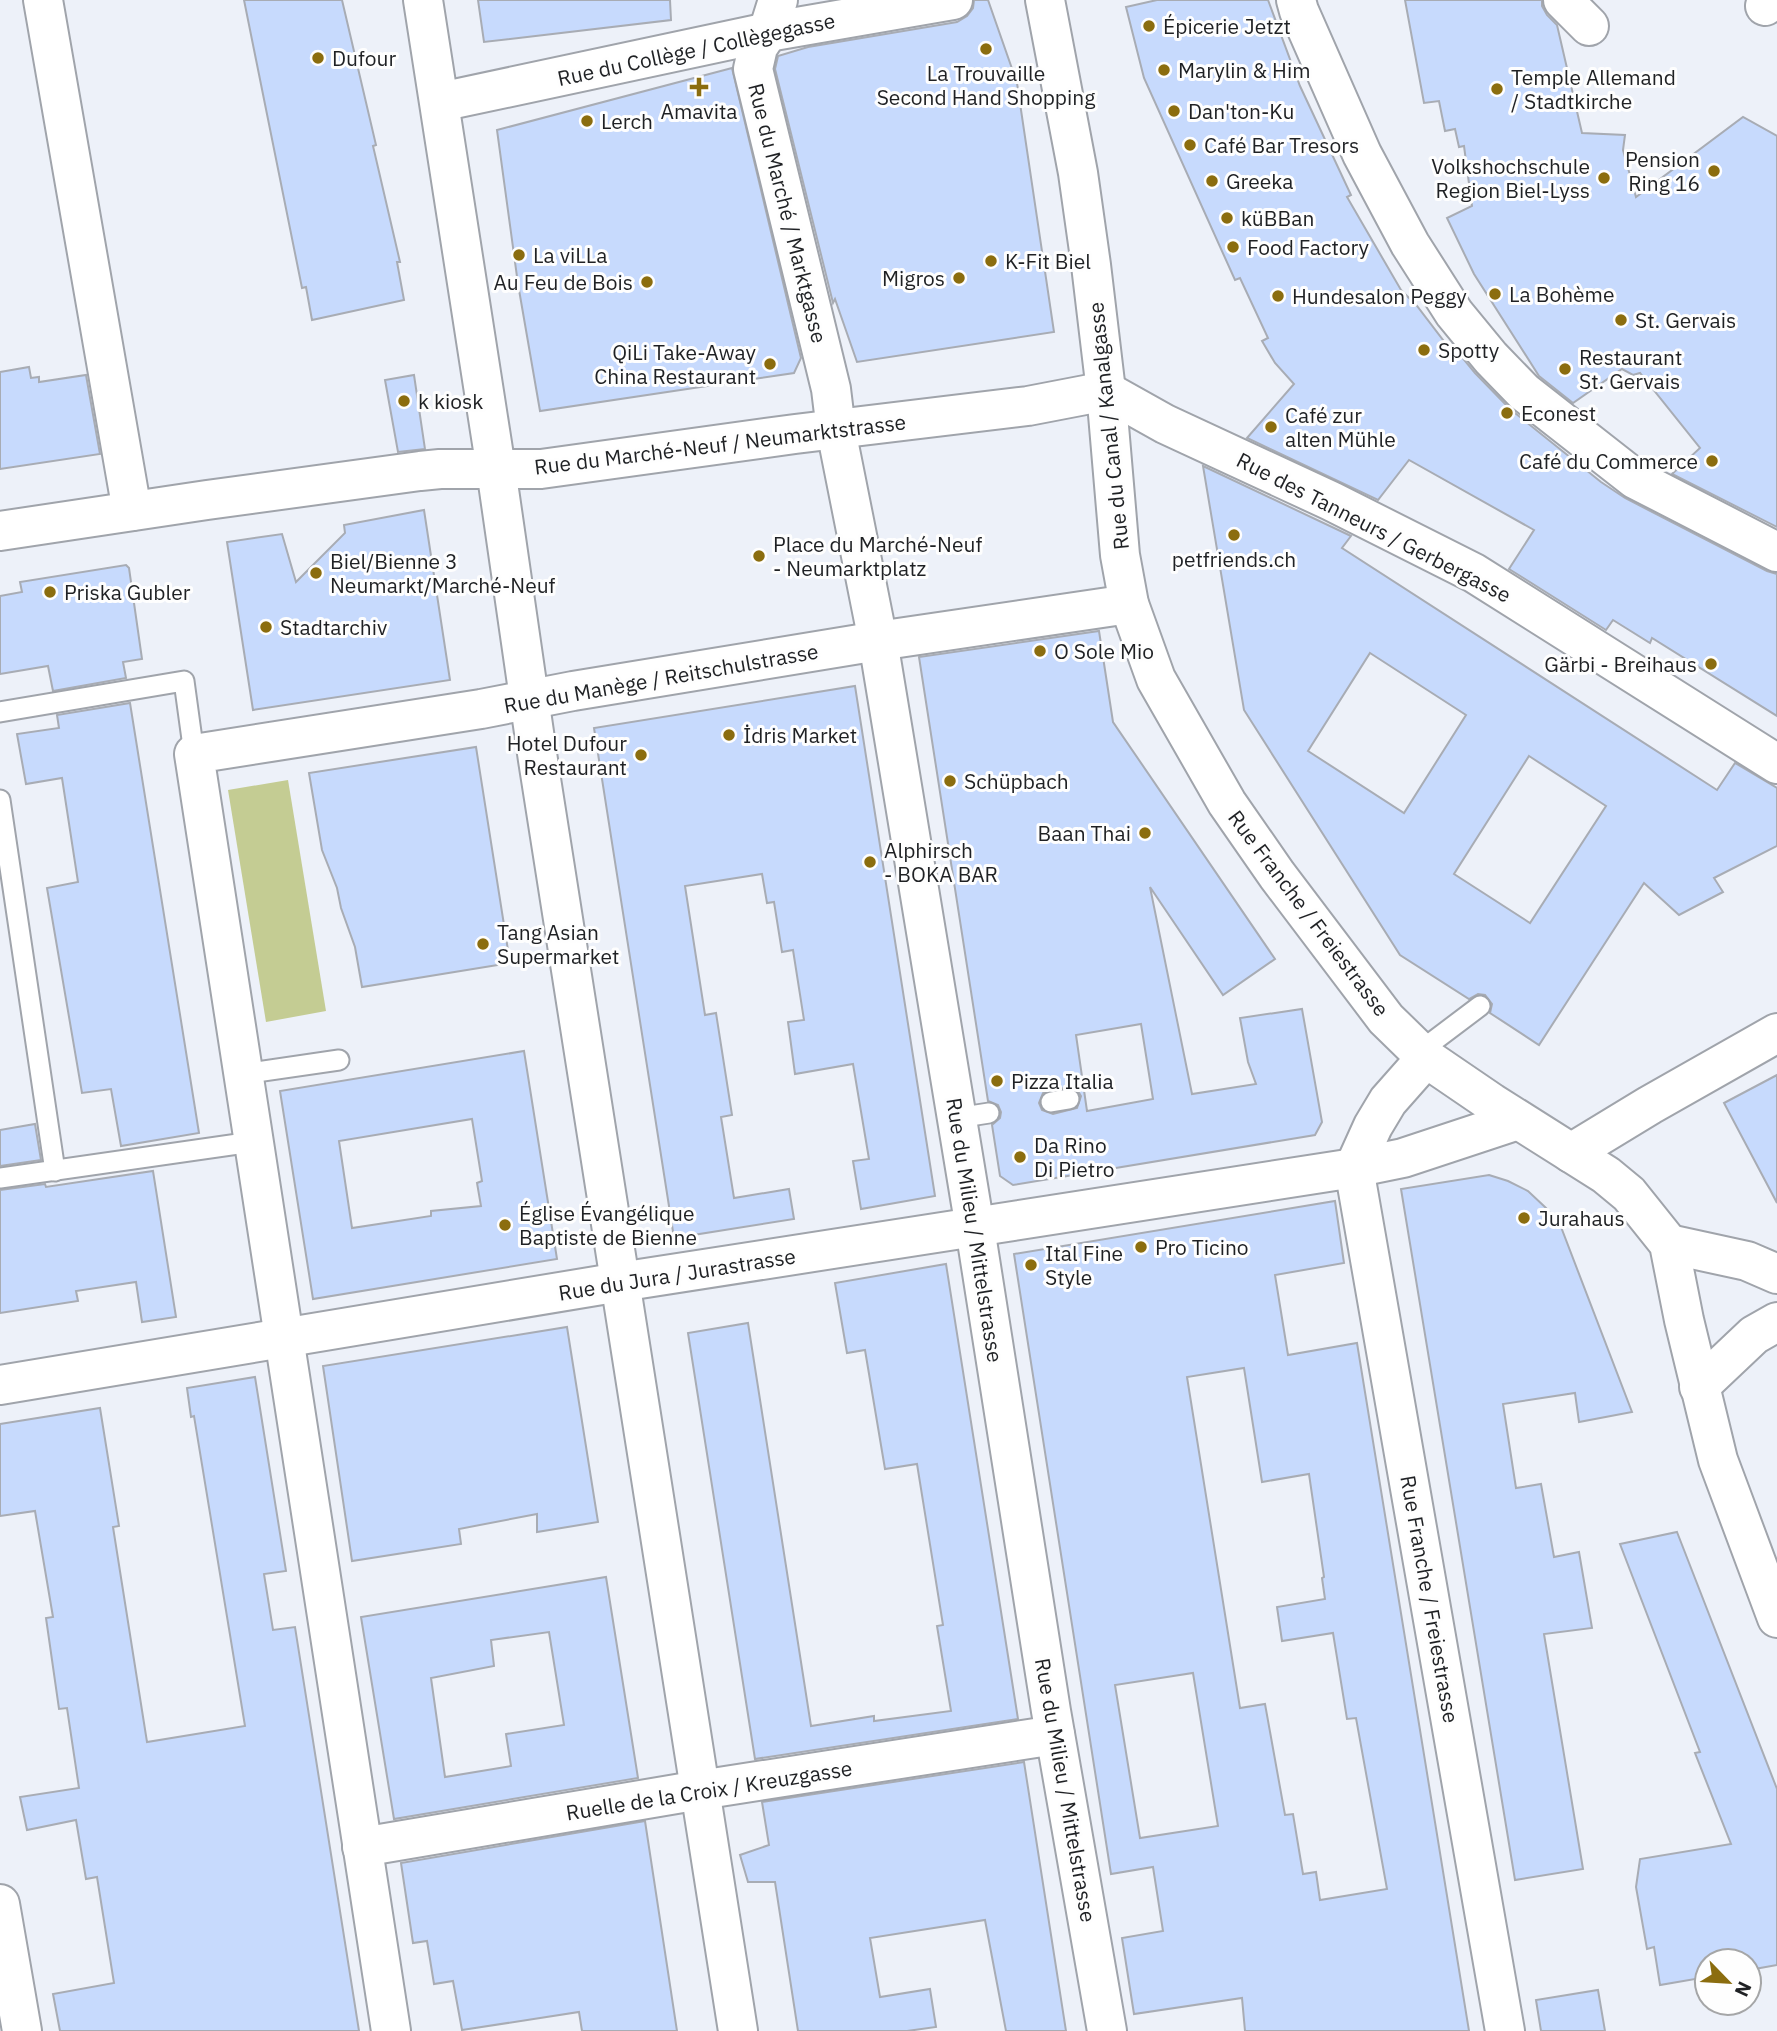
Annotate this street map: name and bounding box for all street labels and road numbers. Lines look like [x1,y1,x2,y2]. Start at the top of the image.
street label: Rue du Collège / Collègegasse [555,6,837,92]
street label: Rue du Marché / Marktgasse [742,80,834,346]
street label: Rue du Canal / Kanalgasse [1081,301,1135,551]
street label: Rue du Marché-Neuf / Neumarktstrasse [532,407,908,481]
street label: Rue des Tanneurs / Gerbergasse [1232,445,1516,609]
street label: Rue du Manège / Reitschulstrasse [502,637,820,719]
street label: Rue Franche / Freiestrasse [1222,804,1396,1022]
street label: Rue du Milieu / Mittelstrasse [940,1096,1010,1364]
street label: Rue du Jura / Jurastrasse [556,1241,798,1307]
street label: Rue Franche / Freiestrasse [1394,1473,1466,1725]
street label: Rue du Milieu / Mittelstrasse [1029,1656,1103,1924]
street label: Ruelle de la Croix / Kreuzgasse [564,1754,854,1826]

